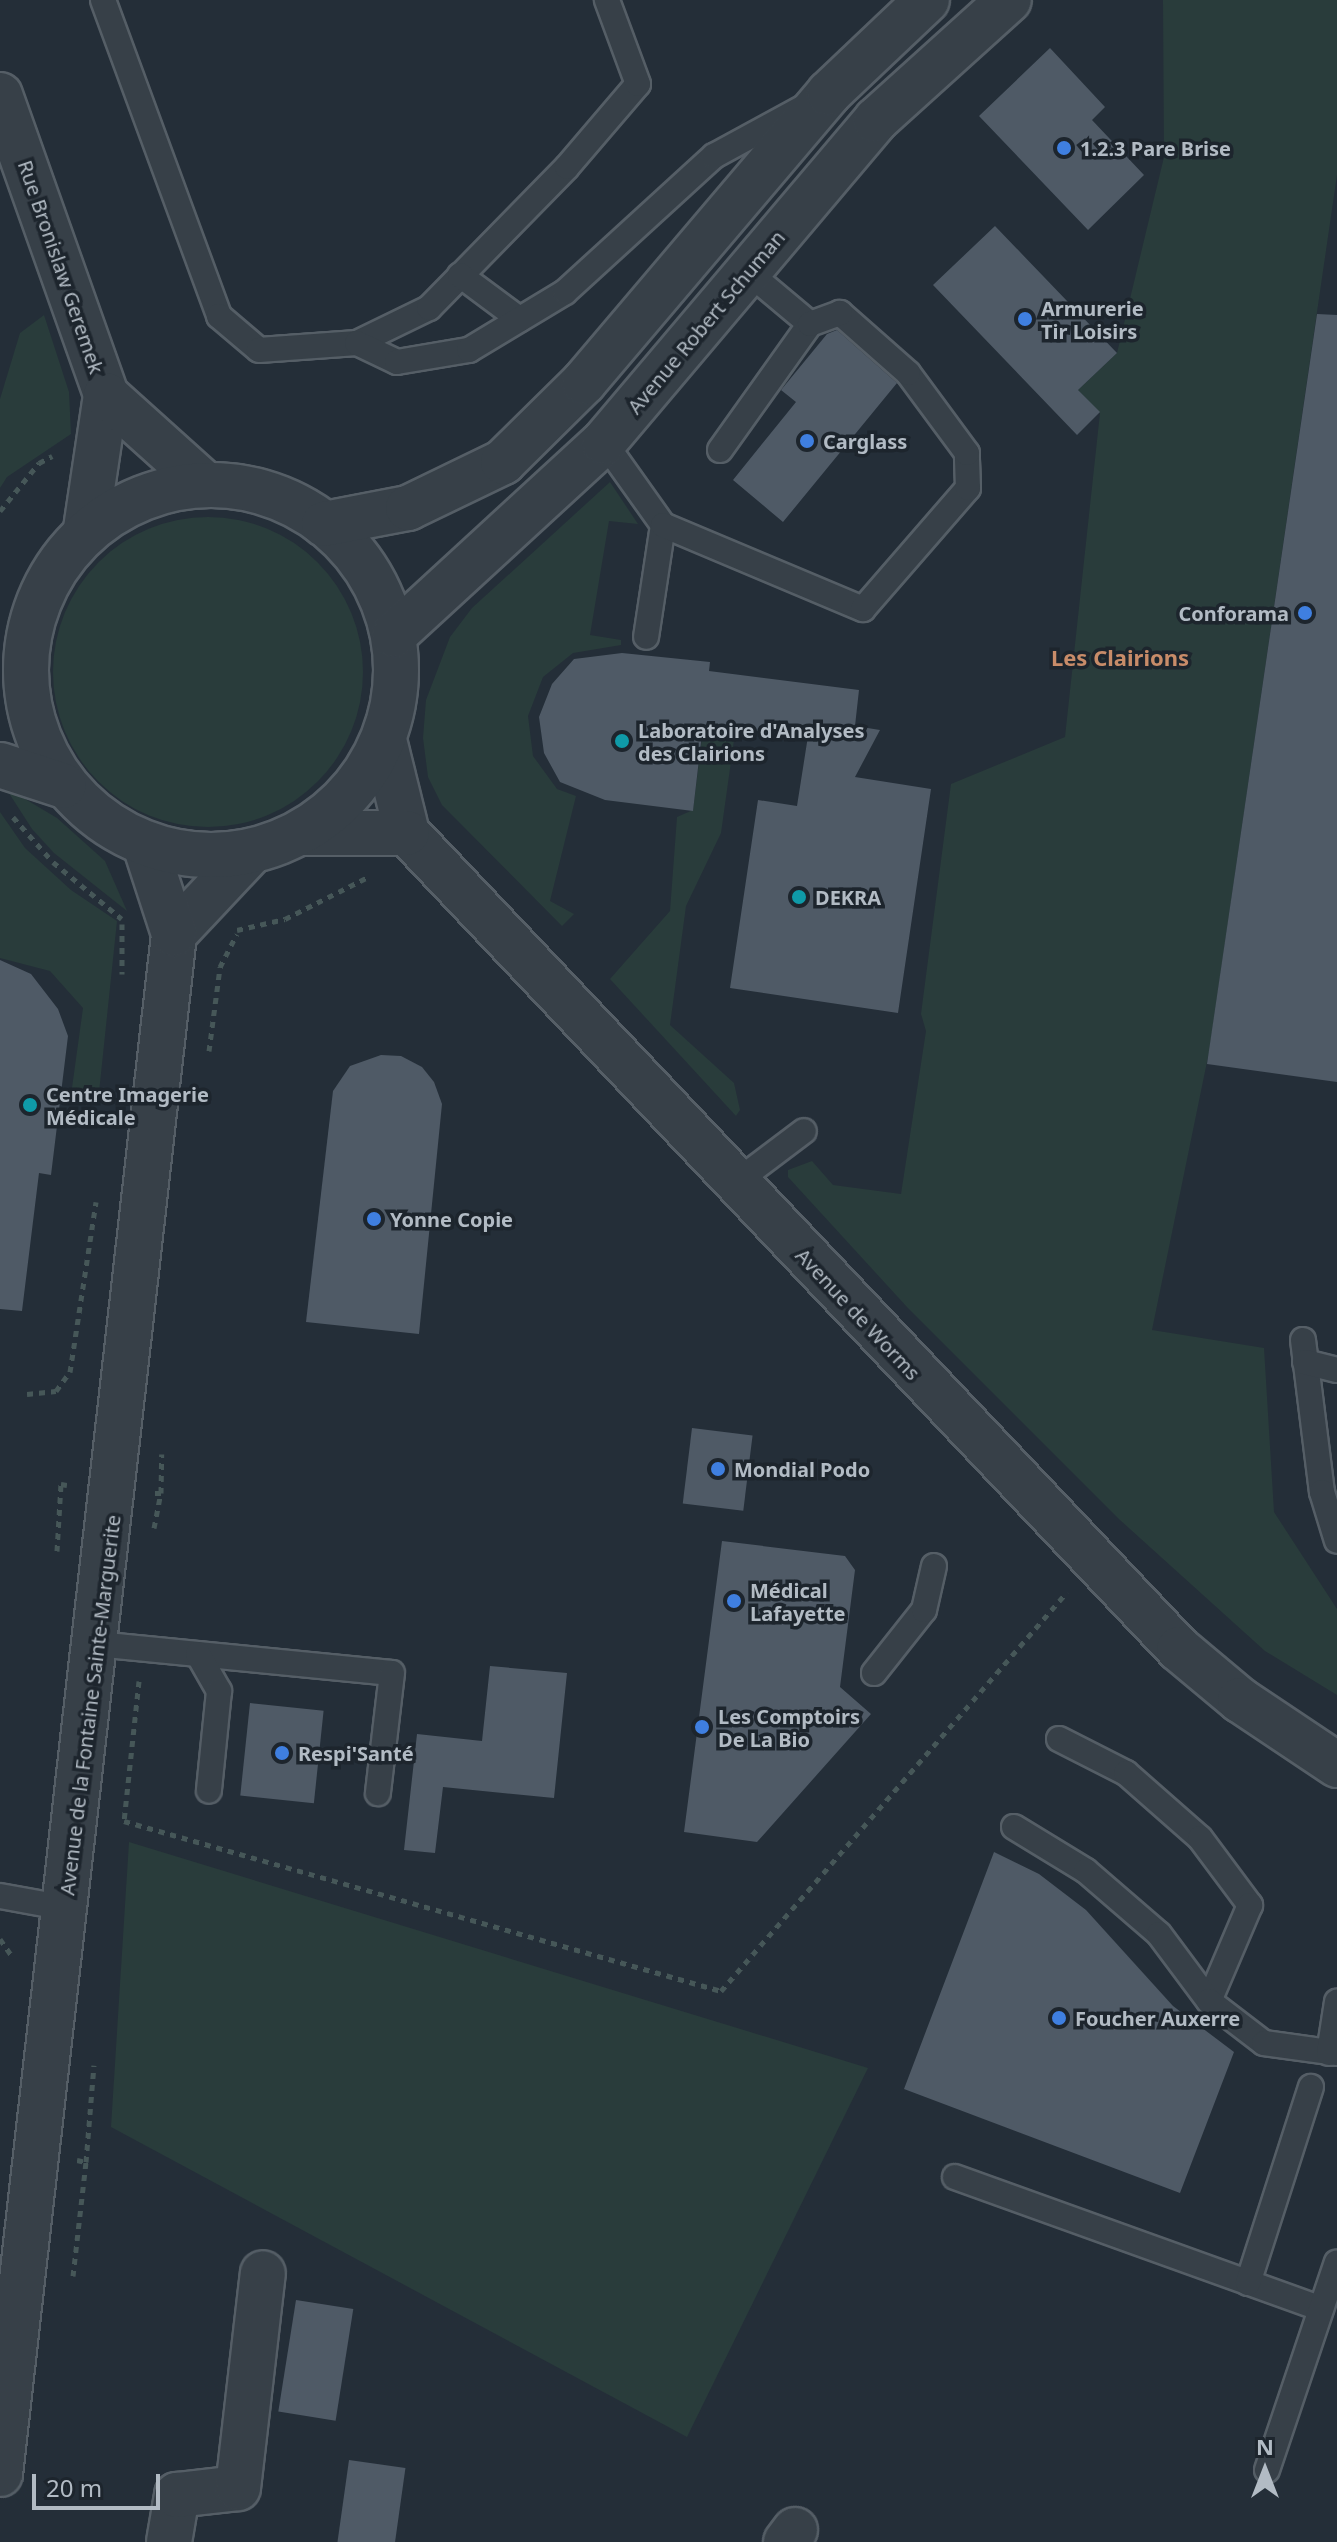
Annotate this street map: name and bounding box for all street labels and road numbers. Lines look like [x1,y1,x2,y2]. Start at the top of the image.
street label: Rue Bronislaw Geremek [13,157,109,377]
street label: Avenue Robert Schuman [622,226,790,418]
street label: Avenue de Worms [791,1243,925,1385]
street label: Avenue de la Fontaine Sainte-Marguerite [55,1513,125,1897]

